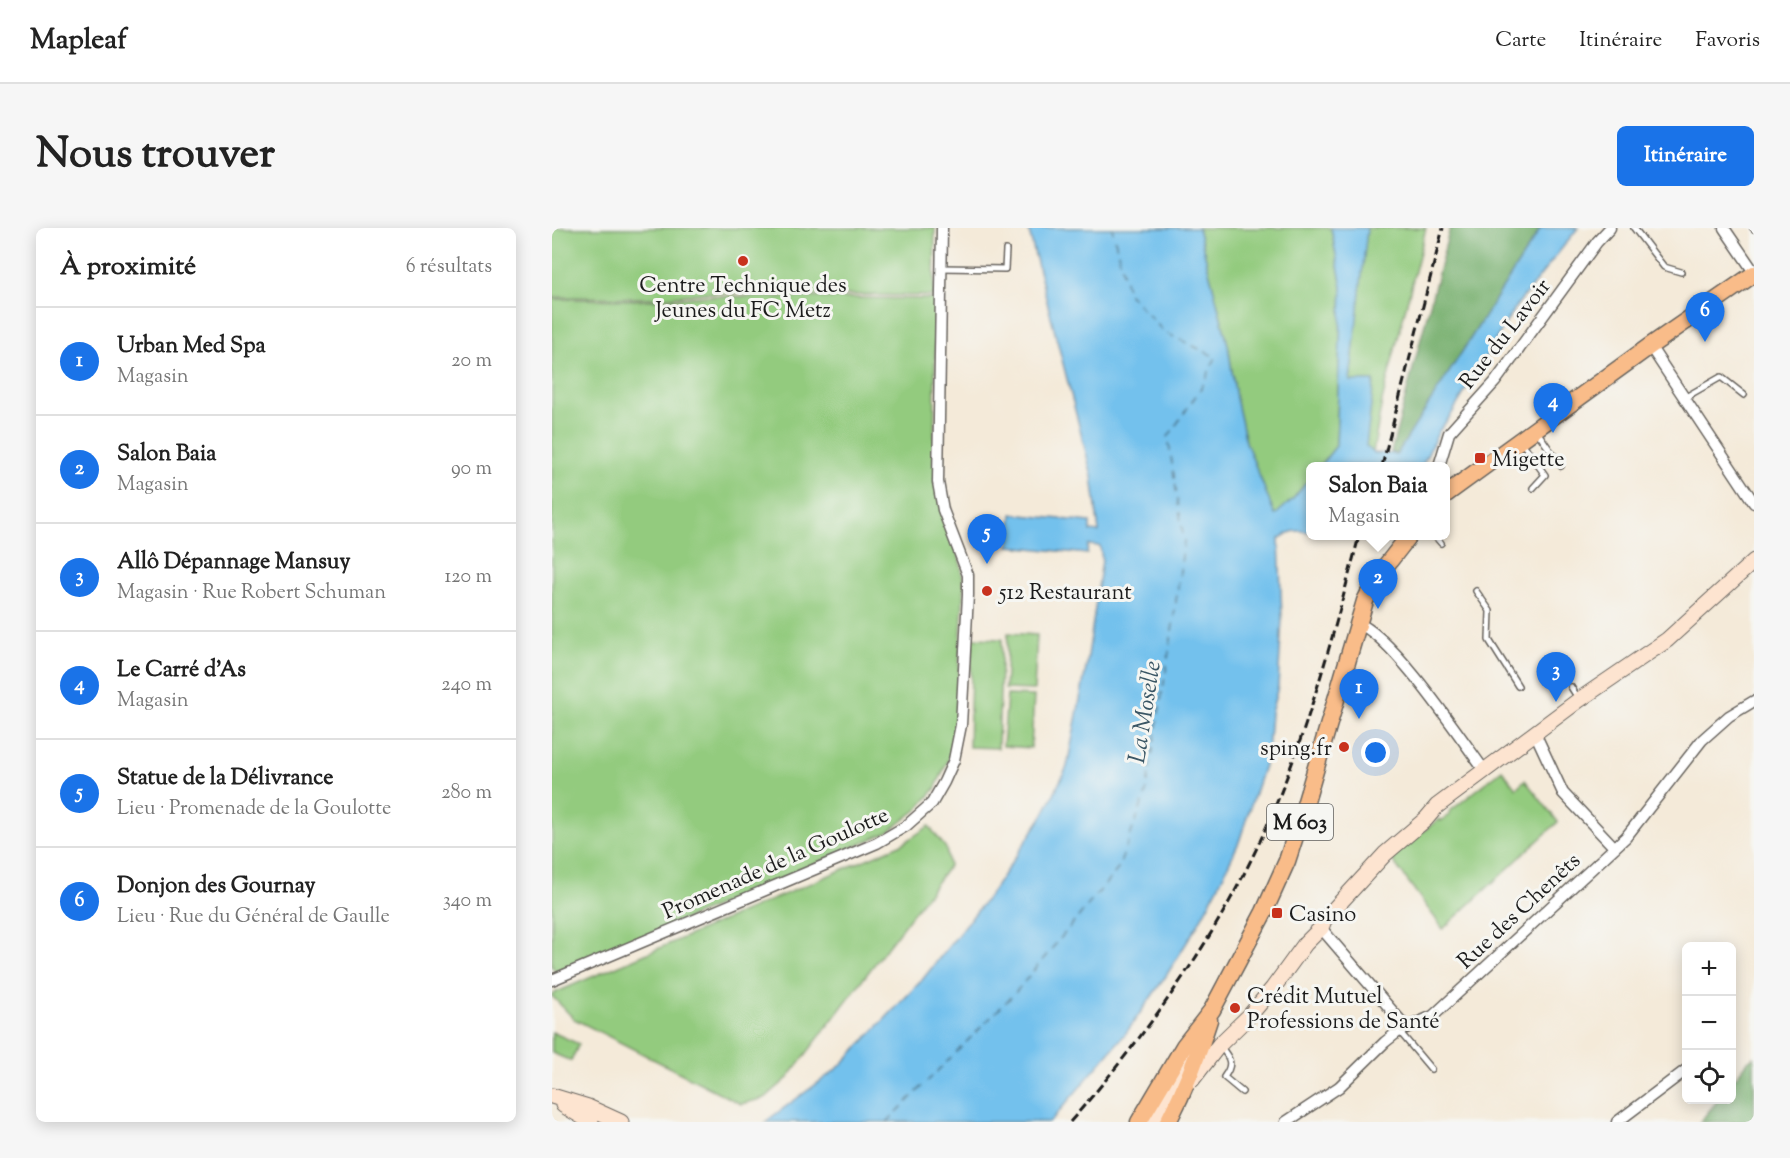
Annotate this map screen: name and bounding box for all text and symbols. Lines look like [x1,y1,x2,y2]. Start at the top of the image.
text: Mapleaf [30,21,127,61]
text: Carte [1495,26,1546,56]
text: Itinéraire [1579,26,1662,56]
text: Favoris [1695,26,1760,56]
text: Nous trouver [36,126,275,186]
button: Itinéraire [1617,126,1754,186]
text: À proximité [60,249,196,286]
text: 6 résultats [406,253,492,282]
marker: Centre Technique des Jeunes du FC Metz [736,254,750,268]
place label: Centre Technique des Jeunes du FC Metz [639,271,847,328]
street label: Rue du Lavoir [1453,273,1560,397]
pin: 6 [1686,292,1724,342]
text: Urban Med Spa [117,331,266,363]
text: 1 [76,347,83,376]
text: 20 m [451,347,492,376]
text: Magasin [117,363,189,392]
pin: 4 [1534,384,1572,433]
text: Salon Baia [117,439,216,471]
place label: Migette [1492,445,1564,477]
marker: Migette [1473,451,1487,465]
text: 2 [75,455,84,484]
text: 90 m [451,455,492,484]
popup [1306,462,1450,540]
text: Magasin [117,471,189,500]
text: Salon Baia [1328,471,1428,503]
text: Magasin [1328,503,1400,532]
pin: 5 [968,514,1006,564]
text: Allô Dépannage Mansuy [117,547,351,579]
pin: 2 [1358,560,1398,609]
text: 3 [75,563,84,592]
text: 120 m [444,563,492,592]
place label: 512 Restaurant [997,578,1132,610]
text: Magasin · Rue Robert Schuman [117,579,386,608]
marker: 512 Restaurant [980,584,994,598]
pin: 3 [1536,652,1576,702]
text: Le Carré d'As [117,655,246,687]
water label: La Moselle [1121,659,1171,766]
pin: 1 [1340,670,1378,719]
text: 4 [74,671,85,700]
text: 240 m [441,671,492,700]
text: Magasin [117,687,189,716]
place label: sping.fr [1260,734,1332,766]
your location [1361,738,1390,767]
marker: sping.fr [1337,740,1351,754]
text: Statue de la Délivrance [117,763,334,795]
text: 5 [76,779,83,808]
text: 280 m [441,779,492,808]
text: Lieu · Promenade de la Goulotte [117,795,391,824]
street label: Promenade de la Goulotte [658,800,894,929]
road number: M 603 [1267,804,1333,840]
street label: Rue des Chenêts [1451,846,1589,978]
text: Donjon des Gournay [117,871,315,903]
text: 6 [75,887,84,916]
text: 340 m [443,887,492,916]
place label: Casino [1289,900,1356,932]
text: Lieu · Rue du Général de Gaulle [117,903,390,932]
marker: Casino [1270,906,1284,920]
map controls [1682,942,1736,1104]
button: + [1682,942,1736,996]
place label: Crédit Mutuel Professions de Santé [1247,982,1440,1039]
button: − [1682,996,1736,1050]
marker: Crédit Mutuel Professions de Santé [1228,1001,1242,1015]
button: locate [1682,1050,1736,1104]

